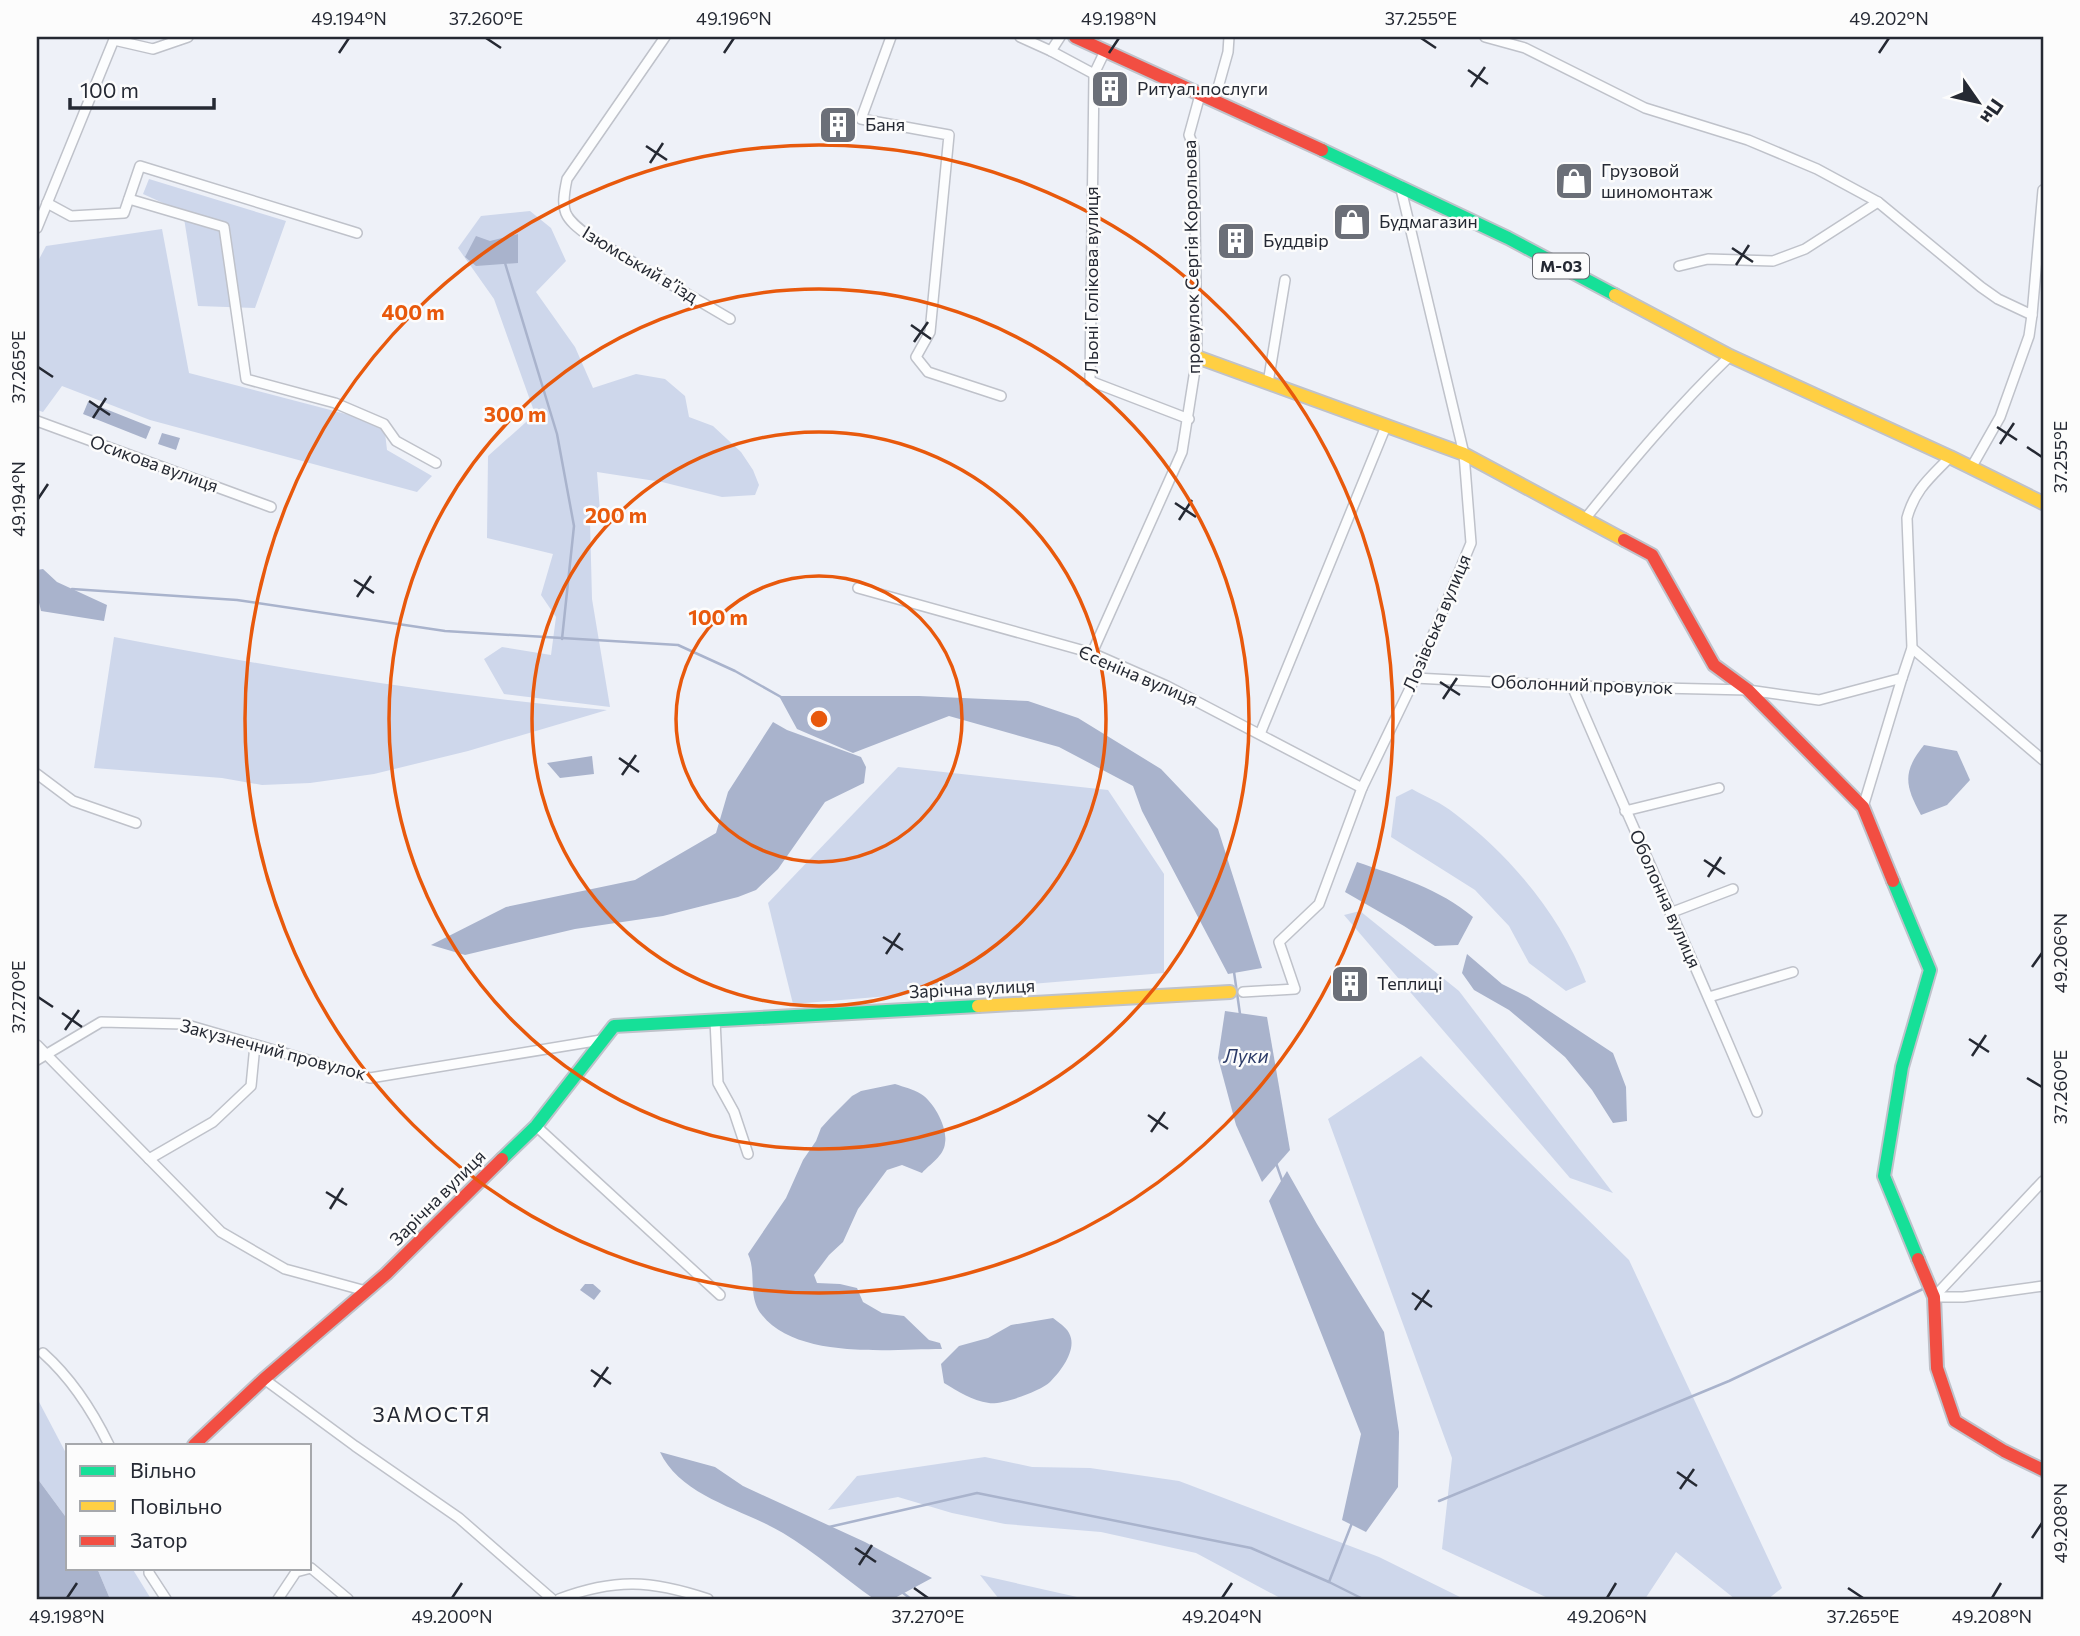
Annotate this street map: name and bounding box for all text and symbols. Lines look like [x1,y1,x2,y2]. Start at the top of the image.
text: 49.194°N [311,7,387,29]
text: 37.260°E [449,7,523,29]
text: 49.196°N [696,7,772,29]
text: 49.198°N [1081,7,1157,29]
text: 37.255°E [1385,7,1457,29]
text: 49.202°N [1849,7,1929,29]
scale bar [70,66,214,110]
north arrow [1944,66,2014,136]
building icon: Ритуал.послуги [1089,68,1131,110]
text: 100 m [80,77,139,102]
place label: Ритуал.послуги [1137,77,1268,99]
text: Пн [1976,95,2009,129]
building icon: Баня [817,104,859,146]
place label: Баня [865,113,905,135]
street label: провулок Сергія Корольова [1178,140,1204,374]
place label: Грузовой шиномонтаж [1601,159,1713,202]
shop icon: Грузовой шиномонтаж [1553,160,1595,202]
street label: Льоні Голікова вулиця [1080,186,1102,374]
shop icon: Будмагазин [1331,201,1373,243]
place label: Будмагазин [1379,210,1478,232]
building icon: Буддвір [1215,220,1257,262]
street label: Ізюмський в’їзд [579,221,703,308]
place label: Буддвір [1263,229,1329,251]
road number: М-03 [1533,254,1589,278]
text: 400 m [381,299,445,324]
text: 37.265°E [7,330,29,404]
text: 300 m [484,401,546,426]
text: 37.255°E [2049,421,2071,493]
street label: Осикова вулиця [87,430,222,497]
text: 49.194°N [7,461,29,537]
text: 200 m [585,502,647,527]
street label: Лозівська вулиця [1397,551,1475,694]
text: 100 m [688,604,748,629]
street label: Єсеніна вулиця [1075,640,1201,710]
street label: Оболонний провулок [1490,670,1674,698]
centre of rings [807,707,831,731]
street label: Оболонна вулиця [1625,826,1706,971]
text: 49.206°N [2049,913,2071,993]
text: 37.270°E [7,961,29,1033]
building icon: Теплиці [1329,963,1371,1005]
place label: Теплиці [1377,972,1443,994]
street label: Зарічна вулиця [908,974,1036,1002]
street label: Закузнечний провулок [178,1014,369,1085]
water label: Луки [1222,1044,1269,1067]
text: 37.260°E [2049,1050,2071,1124]
street label: Зарічна вулиця [385,1145,490,1250]
district label: ЗАМОСТЯ [372,1401,492,1426]
legend [66,1444,312,1570]
text: Вільно [130,1457,196,1482]
text: 49.208°N [2049,1483,2071,1563]
text: Повільно [130,1493,222,1518]
text: Затор [130,1527,187,1552]
text: 49.198°N [29,1605,105,1627]
text: 49.200°N [411,1605,493,1627]
text: 37.270°E [892,1605,964,1627]
text: 49.204°N [1182,1605,1262,1627]
text: 49.206°N [1567,1605,1647,1627]
text: 37.265°E [1826,1605,1900,1627]
text: 49.208°N [1952,1605,2032,1627]

